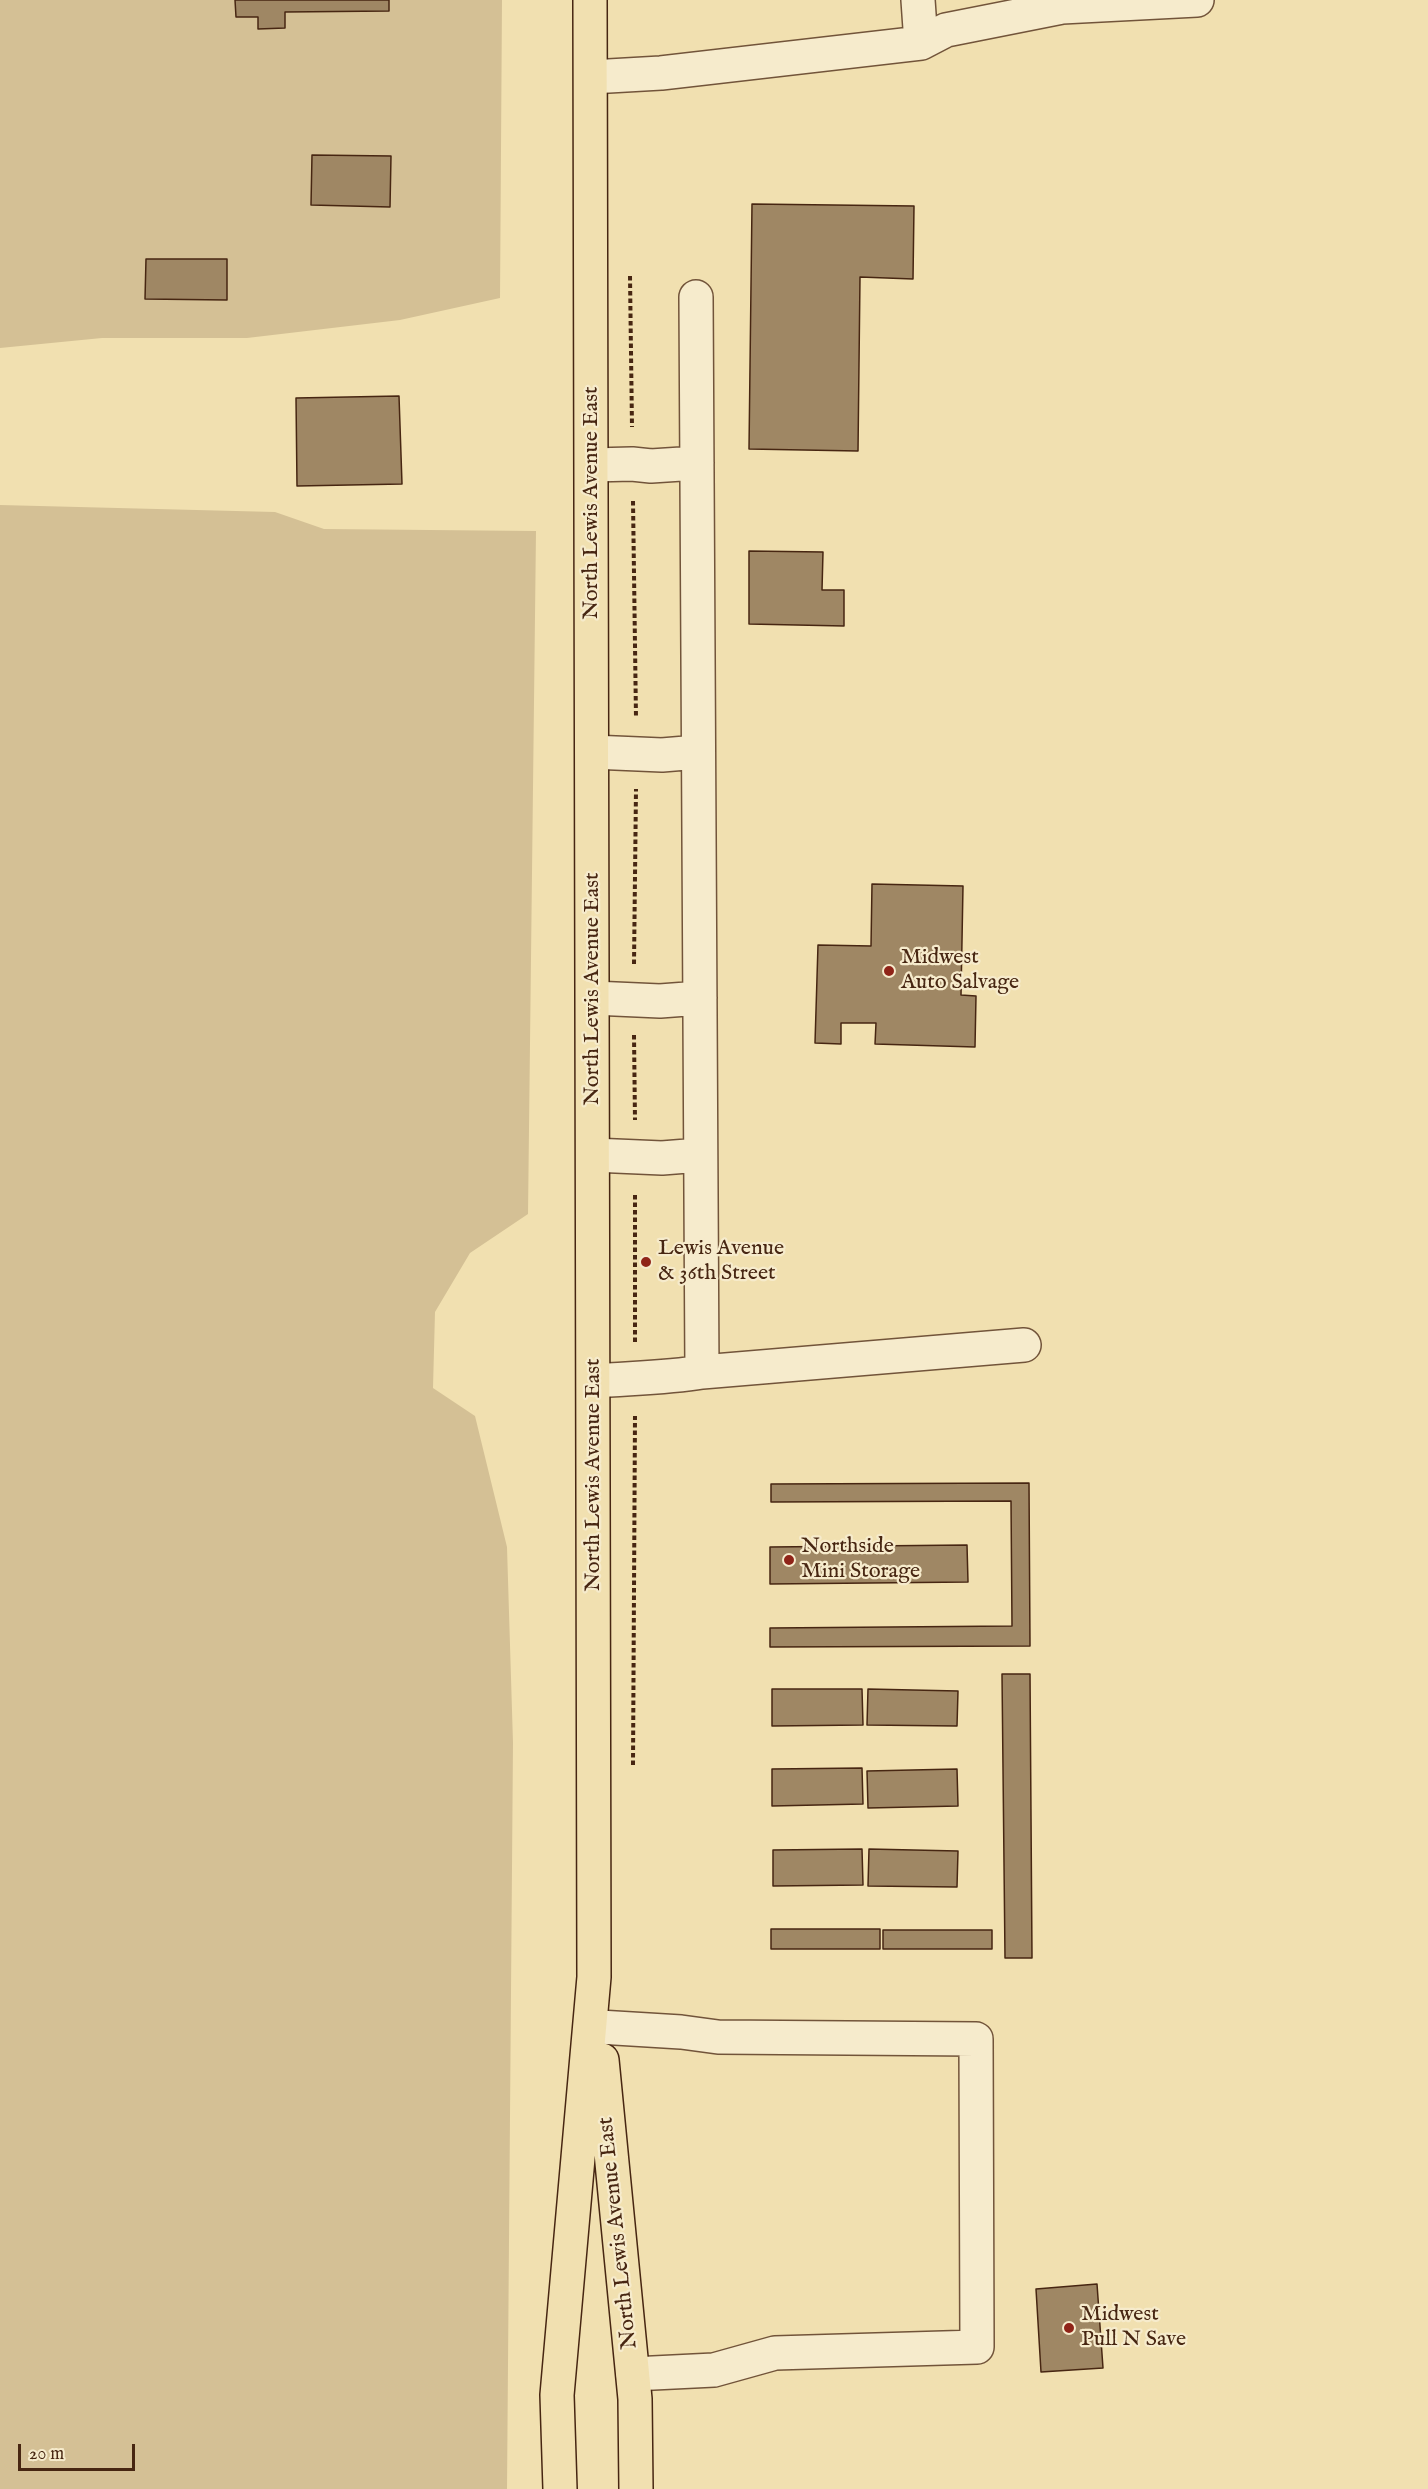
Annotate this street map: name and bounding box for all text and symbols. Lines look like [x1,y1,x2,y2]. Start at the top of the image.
street label: North Lewis Avenue East [579,386,605,620]
street label: North Lewis Avenue East [580,872,606,1106]
place label: Midwest Auto Salvage [901,945,1019,996]
marker: Midwest Auto Salvage [882,964,896,978]
place label: Lewis Avenue & 36th Street [658,1236,784,1288]
marker: Lewis Avenue & 36th Street [639,1255,653,1269]
street label: North Lewis Avenue East [581,1358,607,1592]
place label: Northside Mini Storage [801,1534,920,1586]
marker: Northside Mini Storage [782,1553,796,1567]
street label: North Lewis Avenue East [594,2116,644,2350]
place label: Midwest Pull N Save [1081,2302,1186,2354]
marker: Midwest Pull N Save [1062,2321,1076,2335]
scale bar [21,2432,138,2470]
text: 20 m [29,2443,64,2466]

